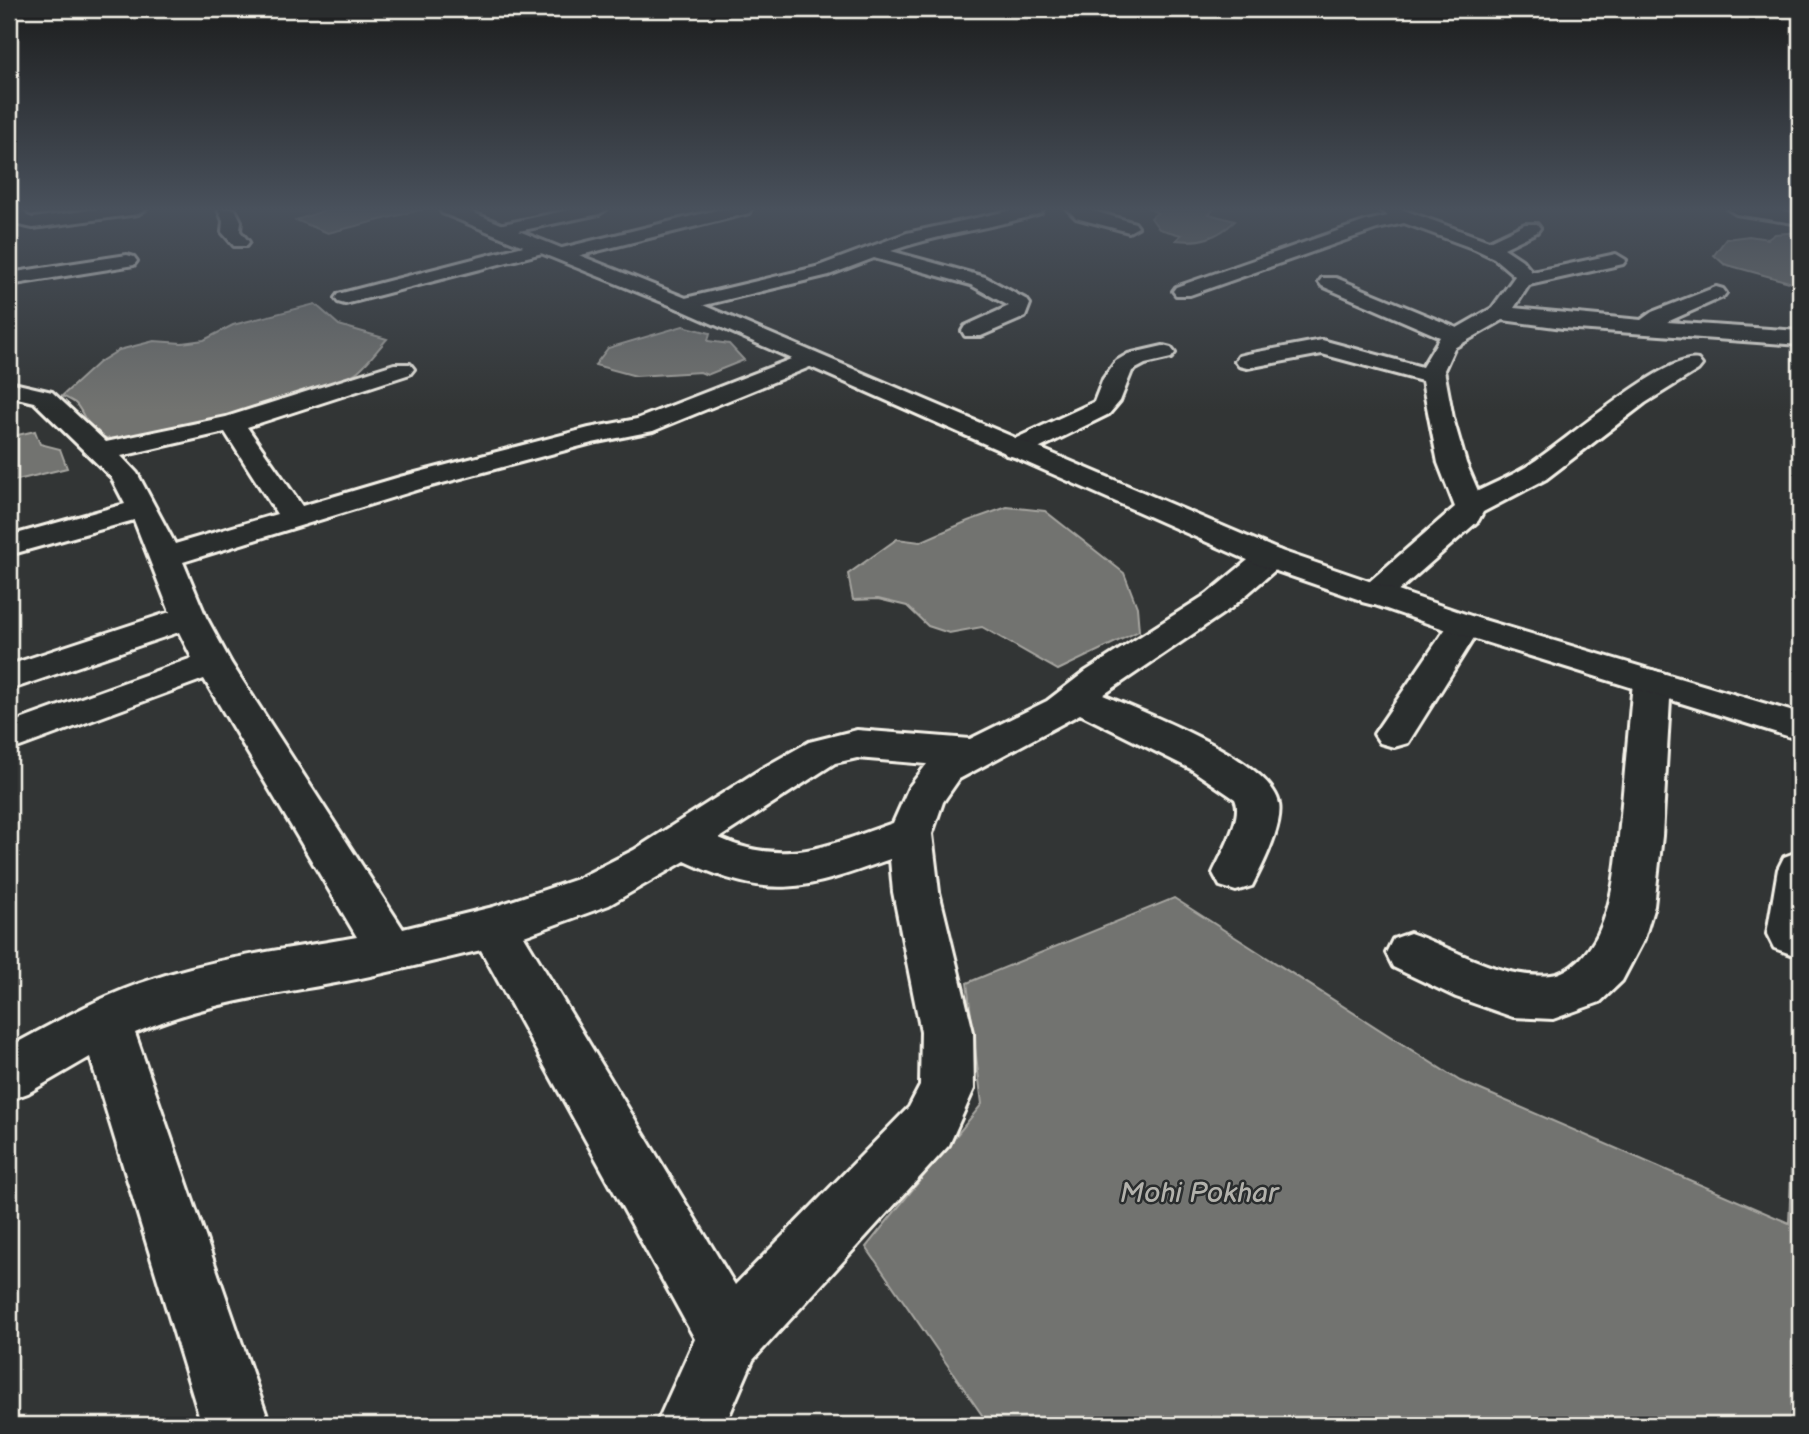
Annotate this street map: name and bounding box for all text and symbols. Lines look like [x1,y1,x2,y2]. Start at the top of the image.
water label: Mohi Pokhar [1120,1177,1280,1210]

